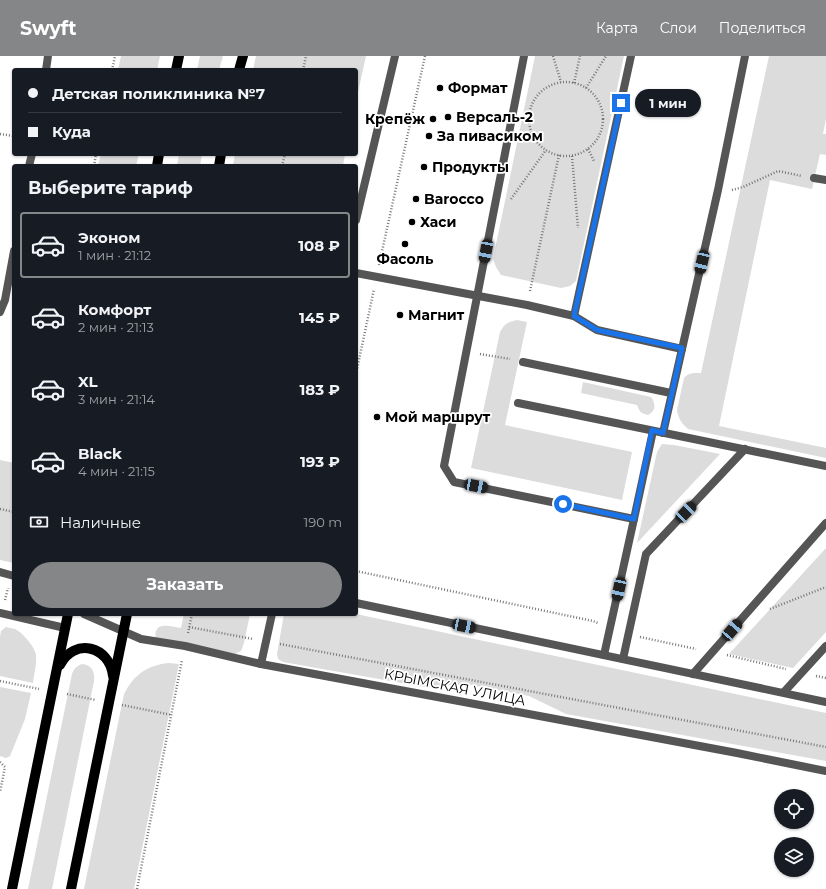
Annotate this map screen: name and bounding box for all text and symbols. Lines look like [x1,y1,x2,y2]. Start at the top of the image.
text: Swyft [20,17,76,40]
text: Карта [596,19,638,37]
text: Слои [660,19,697,37]
text: Поделиться [719,19,806,37]
place label: Формат [448,79,508,97]
marker: Формат [435,83,445,93]
text: Детская поликлиника №7 [52,84,265,103]
callout: 1 мин [635,89,701,117]
route end [612,94,630,112]
text: 1 мин [649,95,687,111]
place label: Версаль-2 [456,108,533,126]
place label: Крепёж [365,110,425,128]
marker: Версаль-2 [443,112,453,122]
marker: Крепёж [428,114,438,124]
text: Куда [52,122,91,141]
place label: За пивасиком [436,127,543,145]
marker: За пивасиком [424,131,434,141]
place label: Продукты [432,158,509,176]
marker: Продукты [419,162,429,172]
text: Выберите тариф [28,177,193,199]
place label: Barocco [424,190,484,208]
marker: Barocco [411,194,421,204]
place label: Хаси [420,213,457,231]
marker: Хаси [407,217,417,227]
icon: car [30,227,66,263]
text: Эконом [78,228,140,247]
text: 108 ₽ [298,236,340,255]
car [478,238,494,264]
marker: Фасоль [400,239,410,249]
text: 1 мин · 21:12 [78,247,151,263]
car [693,249,711,275]
place label: Фасоль [377,250,434,268]
icon: car [30,299,66,335]
text: Комфорт [78,300,151,319]
place label: Магнит [408,306,465,324]
text: 145 ₽ [299,308,340,327]
marker: Магнит [395,310,405,320]
text: 2 мин · 21:13 [78,319,154,335]
icon: car [30,371,66,407]
text: XL [78,372,97,391]
text: 183 ₽ [299,380,340,399]
text: 3 мин · 21:14 [78,391,155,407]
place label: Мой маршрут [385,408,491,426]
marker: Мой маршрут [372,412,382,422]
icon: car [30,443,66,479]
text: Black [78,444,122,463]
text: 193 ₽ [300,452,340,471]
text: 4 мин · 21:15 [78,463,155,479]
car [463,478,489,494]
route start [554,495,572,513]
car [673,499,699,525]
icon: cash [28,511,50,533]
text: Наличные [60,513,141,532]
text: 190 m [304,514,342,530]
button: Заказать [28,562,342,608]
car [611,576,627,602]
car [720,617,744,643]
car [451,618,477,634]
street label: КРЫМСКАЯ УЛИЦА [383,664,528,710]
map controls [774,789,814,877]
button: locate [774,789,814,829]
button: layers [774,837,814,877]

